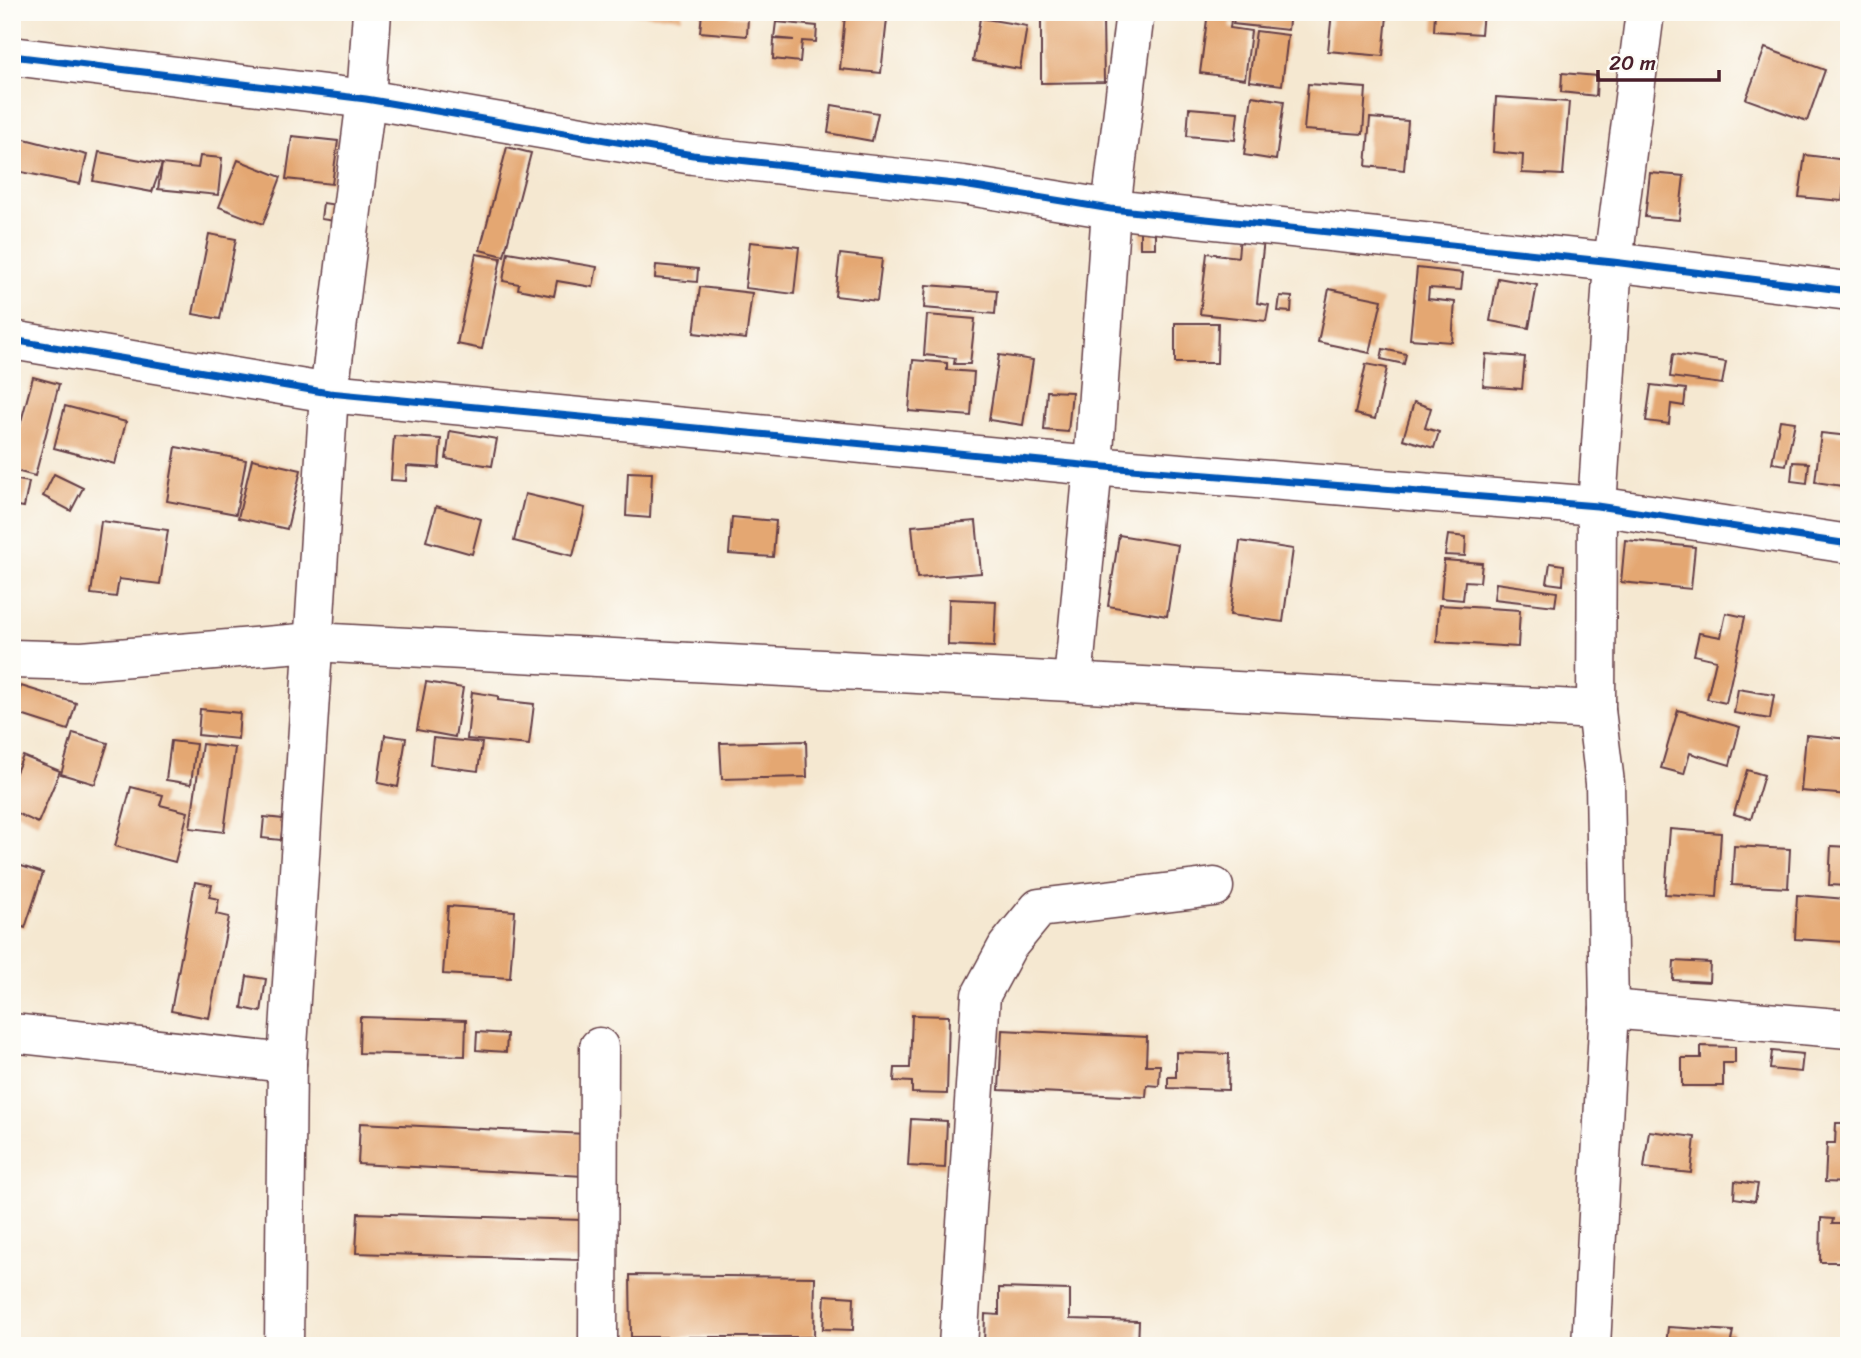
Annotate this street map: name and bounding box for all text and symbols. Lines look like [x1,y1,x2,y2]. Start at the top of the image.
scale bar [1598,38,1719,82]
text: 20 m [1609,44,1656,82]

